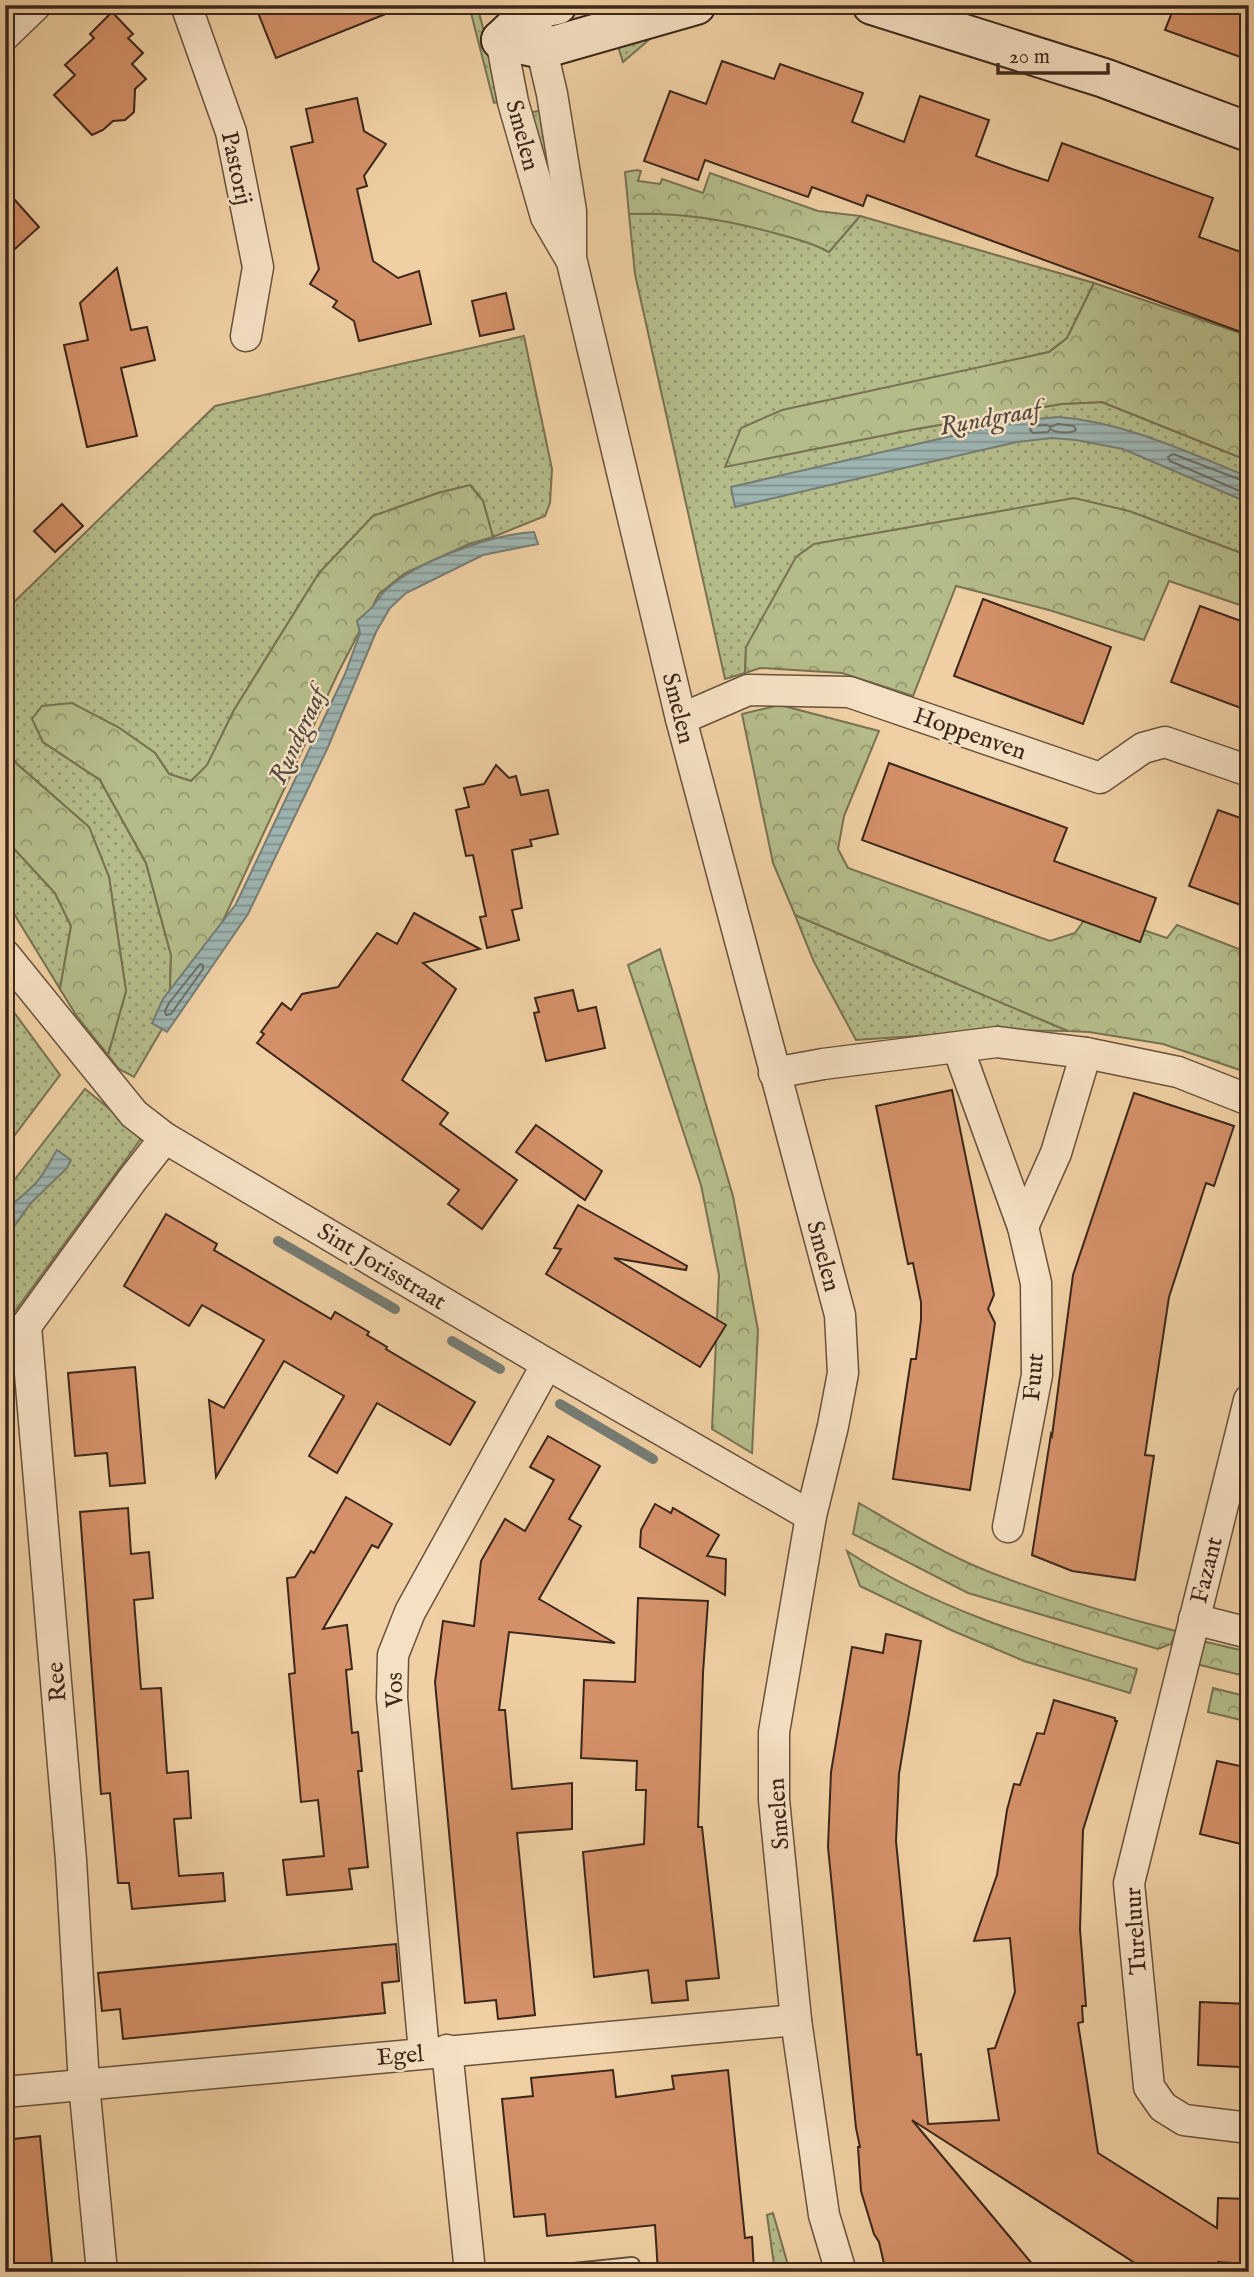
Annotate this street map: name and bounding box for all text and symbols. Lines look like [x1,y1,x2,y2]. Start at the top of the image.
scale bar [998,32,1109,76]
text: 20 m [1009,44,1050,71]
street label: Smelen [497,97,546,174]
street label: Pastorij [213,129,258,208]
water label: Rundgraaf [937,392,1050,445]
street label: Smelen [654,670,701,747]
water label: Rundgraaf [262,677,339,790]
street label: Hoppenven [909,701,1030,768]
street label: Sint Jorisstraat [311,1217,451,1318]
street label: Smelen [798,1218,847,1295]
street label: Fuut [1017,1352,1052,1403]
street label: Fazant [1184,1534,1231,1607]
street label: Ree [40,1661,75,1703]
street label: Vos [380,1672,411,1709]
street label: Smelen [762,1777,797,1851]
street label: Tureluur [1118,1886,1155,1976]
street label: Egel [375,2039,425,2074]

